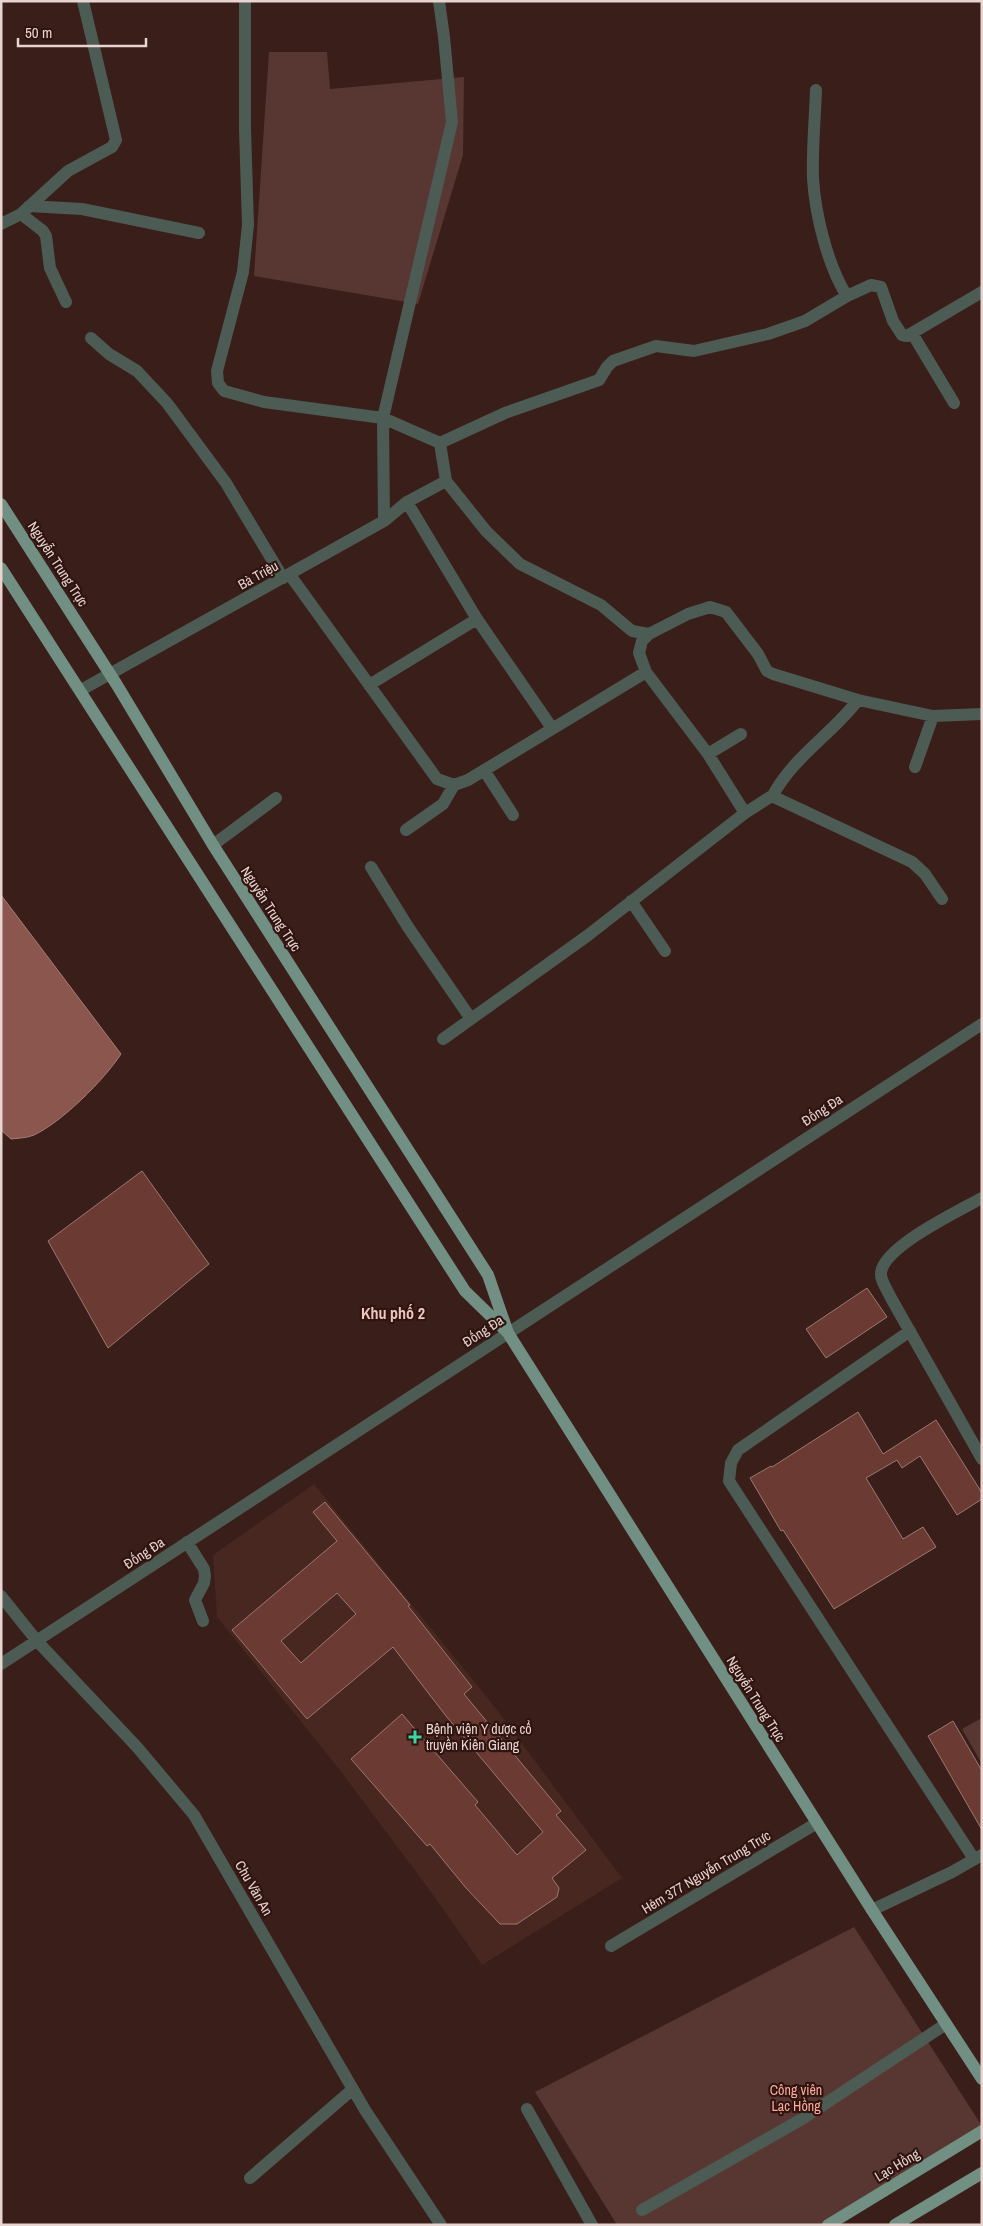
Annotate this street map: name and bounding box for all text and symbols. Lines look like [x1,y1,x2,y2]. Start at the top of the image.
scale bar [18,15,145,47]
text: 50 m [25,22,52,43]
street label: Nguyễn Trung Trực [24,518,92,610]
street label: Bà Triệu [235,557,281,593]
street label: Nguyễn Trung Trực [237,863,305,955]
street label: Đống Đa [798,1090,846,1130]
district label: Khu phố 2 [361,1302,425,1324]
street label: Đống Đa [459,1311,507,1351]
street label: Đống Đa [120,1533,168,1573]
street label: Nguyễn Trung Trực [722,1653,790,1745]
place label: Bệnh viện Y dược cổ truyền Kiên Giang [426,1720,532,1754]
marker: Bệnh viện Y dược cổ truyền Kiên Giang [408,1730,422,1744]
street label: Hẻm 377 Nguyễn Trung Trực [638,1826,774,1918]
street label: Chu Văn An [231,1857,277,1919]
park label: Công viên Lạc Hồng [770,2081,822,2115]
street label: Lạc Hồng [871,2144,923,2185]

